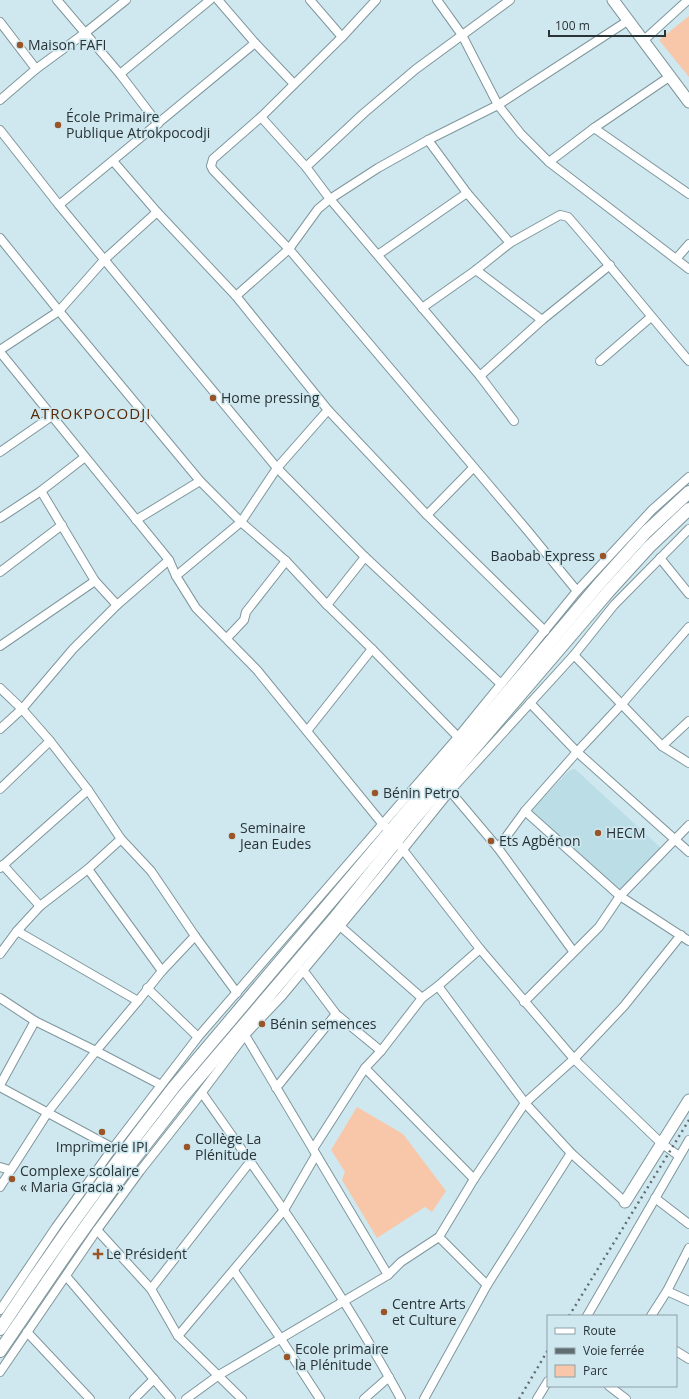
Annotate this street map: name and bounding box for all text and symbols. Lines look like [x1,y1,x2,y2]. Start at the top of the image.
scale bar [549,12,665,38]
text: 100 m [555,17,590,34]
place label: Maison FAFI [28,35,106,54]
marker: Maison FAFI [15,40,25,50]
place label: École Primaire Publique Atrokpocodji [66,107,210,142]
marker: École Primaire Publique Atrokpocodji [53,120,63,130]
place label: Home pressing [221,388,320,407]
marker: Home pressing [208,393,218,403]
district label: ATROKPOCODJI [31,403,151,423]
place label: Baobab Express [491,546,595,565]
marker: Baobab Express [598,551,608,561]
place label: Bénin Petro [383,783,460,802]
marker: Bénin Petro [370,788,380,798]
place label: Seminaire Jean Eudes [238,818,311,853]
place label: HECM [606,823,646,842]
marker: HECM [593,828,603,838]
marker: Seminaire Jean Eudes [227,831,237,841]
place label: Ets Agbénon [499,831,581,850]
marker: Ets Agbénon [486,836,496,846]
place label: Bénin semences [270,1014,377,1033]
marker: Bénin semences [257,1019,267,1029]
marker: Imprimerie IPI [97,1127,107,1137]
place label: Collège La Plénitude [195,1129,261,1164]
place label: Imprimerie IPI [56,1137,148,1156]
marker: Collège La Plénitude [182,1142,192,1152]
place label: Complexe scolaire « Maria Gracia » [20,1161,139,1196]
marker: Complexe scolaire « Maria Gracia » [7,1174,17,1184]
place label: Le Président [106,1244,187,1263]
marker: Le Président [93,1249,103,1259]
place label: Centre Arts et Culture [392,1294,466,1329]
marker: Centre Arts et Culture [379,1307,389,1317]
legend [547,1315,677,1387]
text: Route [583,1322,616,1339]
place label: Ecole primaire la Plénitude [295,1339,389,1374]
text: Voie ferrée [583,1342,645,1359]
marker: Ecole primaire la Plénitude [282,1352,292,1362]
text: Parc [583,1362,608,1379]

